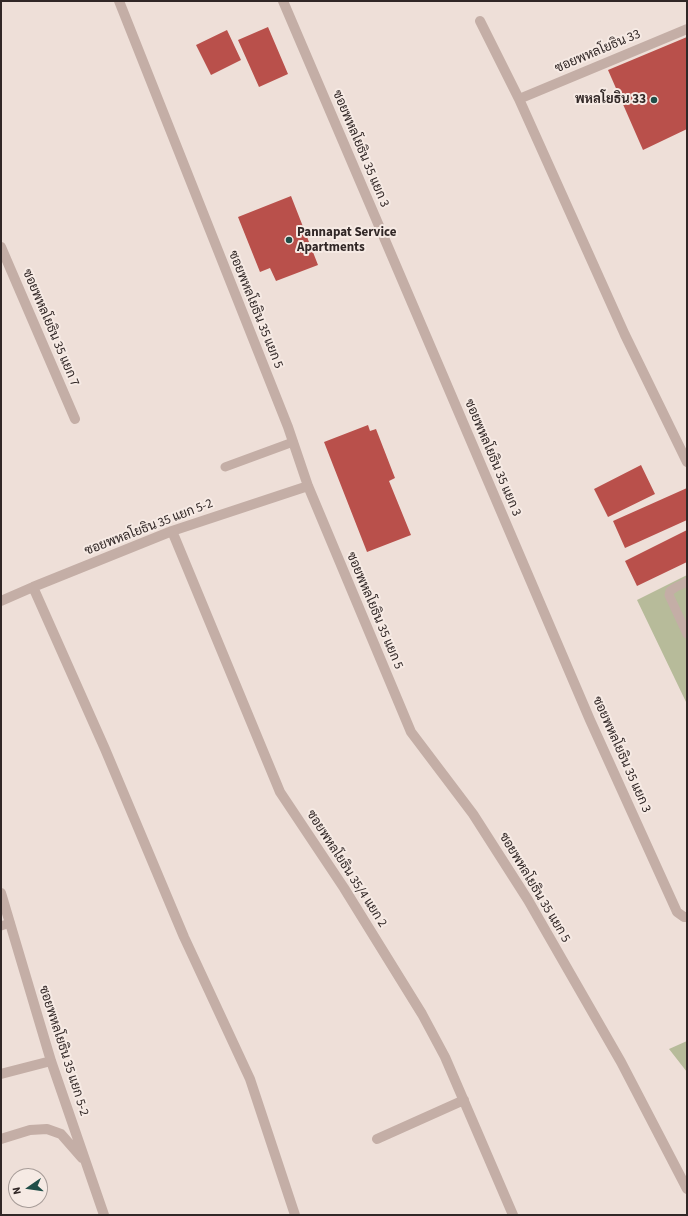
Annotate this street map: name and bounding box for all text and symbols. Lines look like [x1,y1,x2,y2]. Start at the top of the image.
street label: ซอยพหลโยธิน 33 [553,27,643,77]
street label: ซอยพหลโยธิน 35 แยก 3 [328,88,392,210]
place label: พหลโยธิน 33 [575,92,646,108]
marker: พหลโยธิน 33 [649,95,659,105]
place label: Pannapat Service Apartments [297,225,396,256]
marker: Pannapat Service Apartments [284,235,294,245]
street label: ซอยพหลโยธิน 35 แยก 5 [224,249,286,371]
street label: ซอยพหลโยธิน 35 แยก 7 [18,267,82,389]
street label: ซอยพหลโยธิน 35 แยก 3 [460,397,524,519]
street label: ซอยพหลโยธิน 35 แยก 5-2 [83,496,215,560]
street label: ซอยพหลโยธิน 35 แยก 5 [342,550,406,672]
street label: ซอยพหลโยธิน 35 แยก 3 [588,694,654,816]
street label: ซอยพหลโยธิน 35/4 แยก 2 [302,807,390,931]
street label: ซอยพหลโยธิน 35 แยก 5 [495,830,573,946]
street label: ซอยพหลโยธิน 35 แยก 5-2 [35,984,91,1118]
north arrow [8,1168,48,1208]
text: N [9,1185,25,1196]

